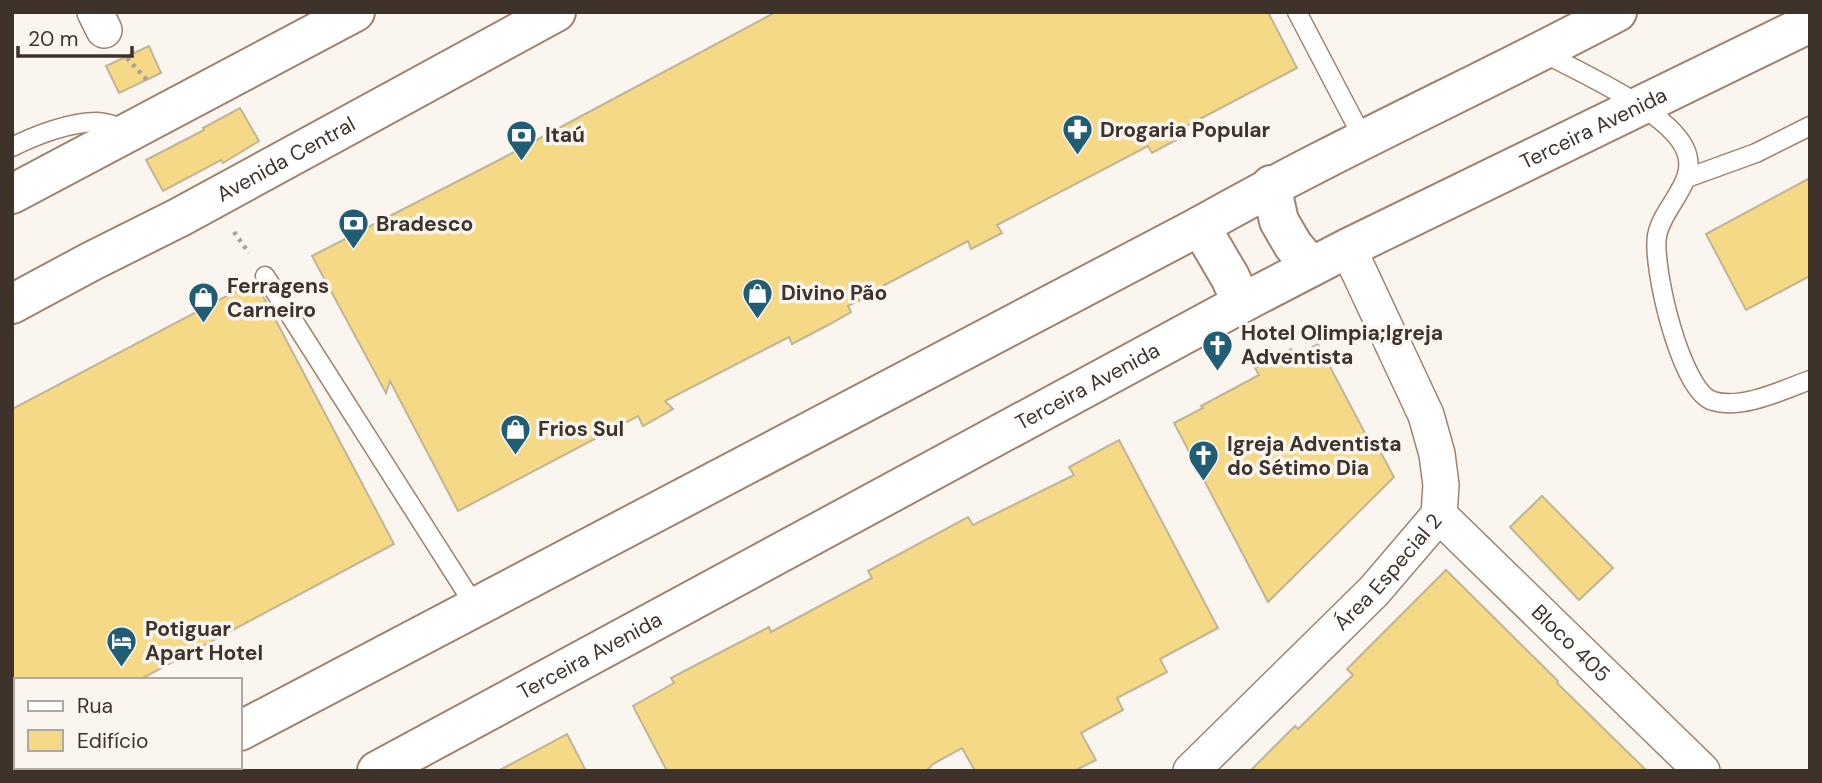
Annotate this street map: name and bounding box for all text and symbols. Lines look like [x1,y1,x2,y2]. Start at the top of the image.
scale bar [18,14,131,58]
text: 20 m [28,25,79,53]
street label: Terceira Avenida [1515,81,1672,176]
street label: Avenida Central [212,110,360,208]
pharmacy icon: Drogaria Popular [1060,113,1094,157]
place label: Drogaria Popular [1100,116,1271,144]
bank icon: Itaú [505,118,539,162]
place label: Itaú [545,121,585,149]
bank icon: Bradesco [336,207,370,251]
place label: Bradesco [376,210,473,238]
place label: Ferragens Carneiro [227,272,329,324]
shop icon: Divino Pão [741,276,775,320]
place label: Divino Pão [781,279,887,307]
shop icon: Ferragens Carneiro [187,281,221,325]
place label: Hotel Olimpia;Igreja Adventista [1241,319,1443,371]
church icon: Hotel Olimpia;Igreja Adventista [1201,328,1235,372]
street label: Terceira Avenida [1011,336,1165,437]
shop icon: Frios Sul [498,412,532,456]
place label: Frios Sul [538,415,624,443]
place label: Igreja Adventista do Sétimo Dia [1227,430,1402,482]
church icon: Igreja Adventista do Sétimo Dia [1187,439,1221,483]
street label: Área Especial 2 [1328,508,1448,637]
street label: Bloco 405 [1525,598,1616,688]
street label: Terceira Avenida [513,605,667,706]
place label: Potiguar Apart Hotel [145,615,263,667]
hotel icon: Potiguar Apart Hotel [105,624,139,668]
legend [14,678,242,769]
text: Rua [77,692,113,720]
text: Edifício [77,727,148,755]

